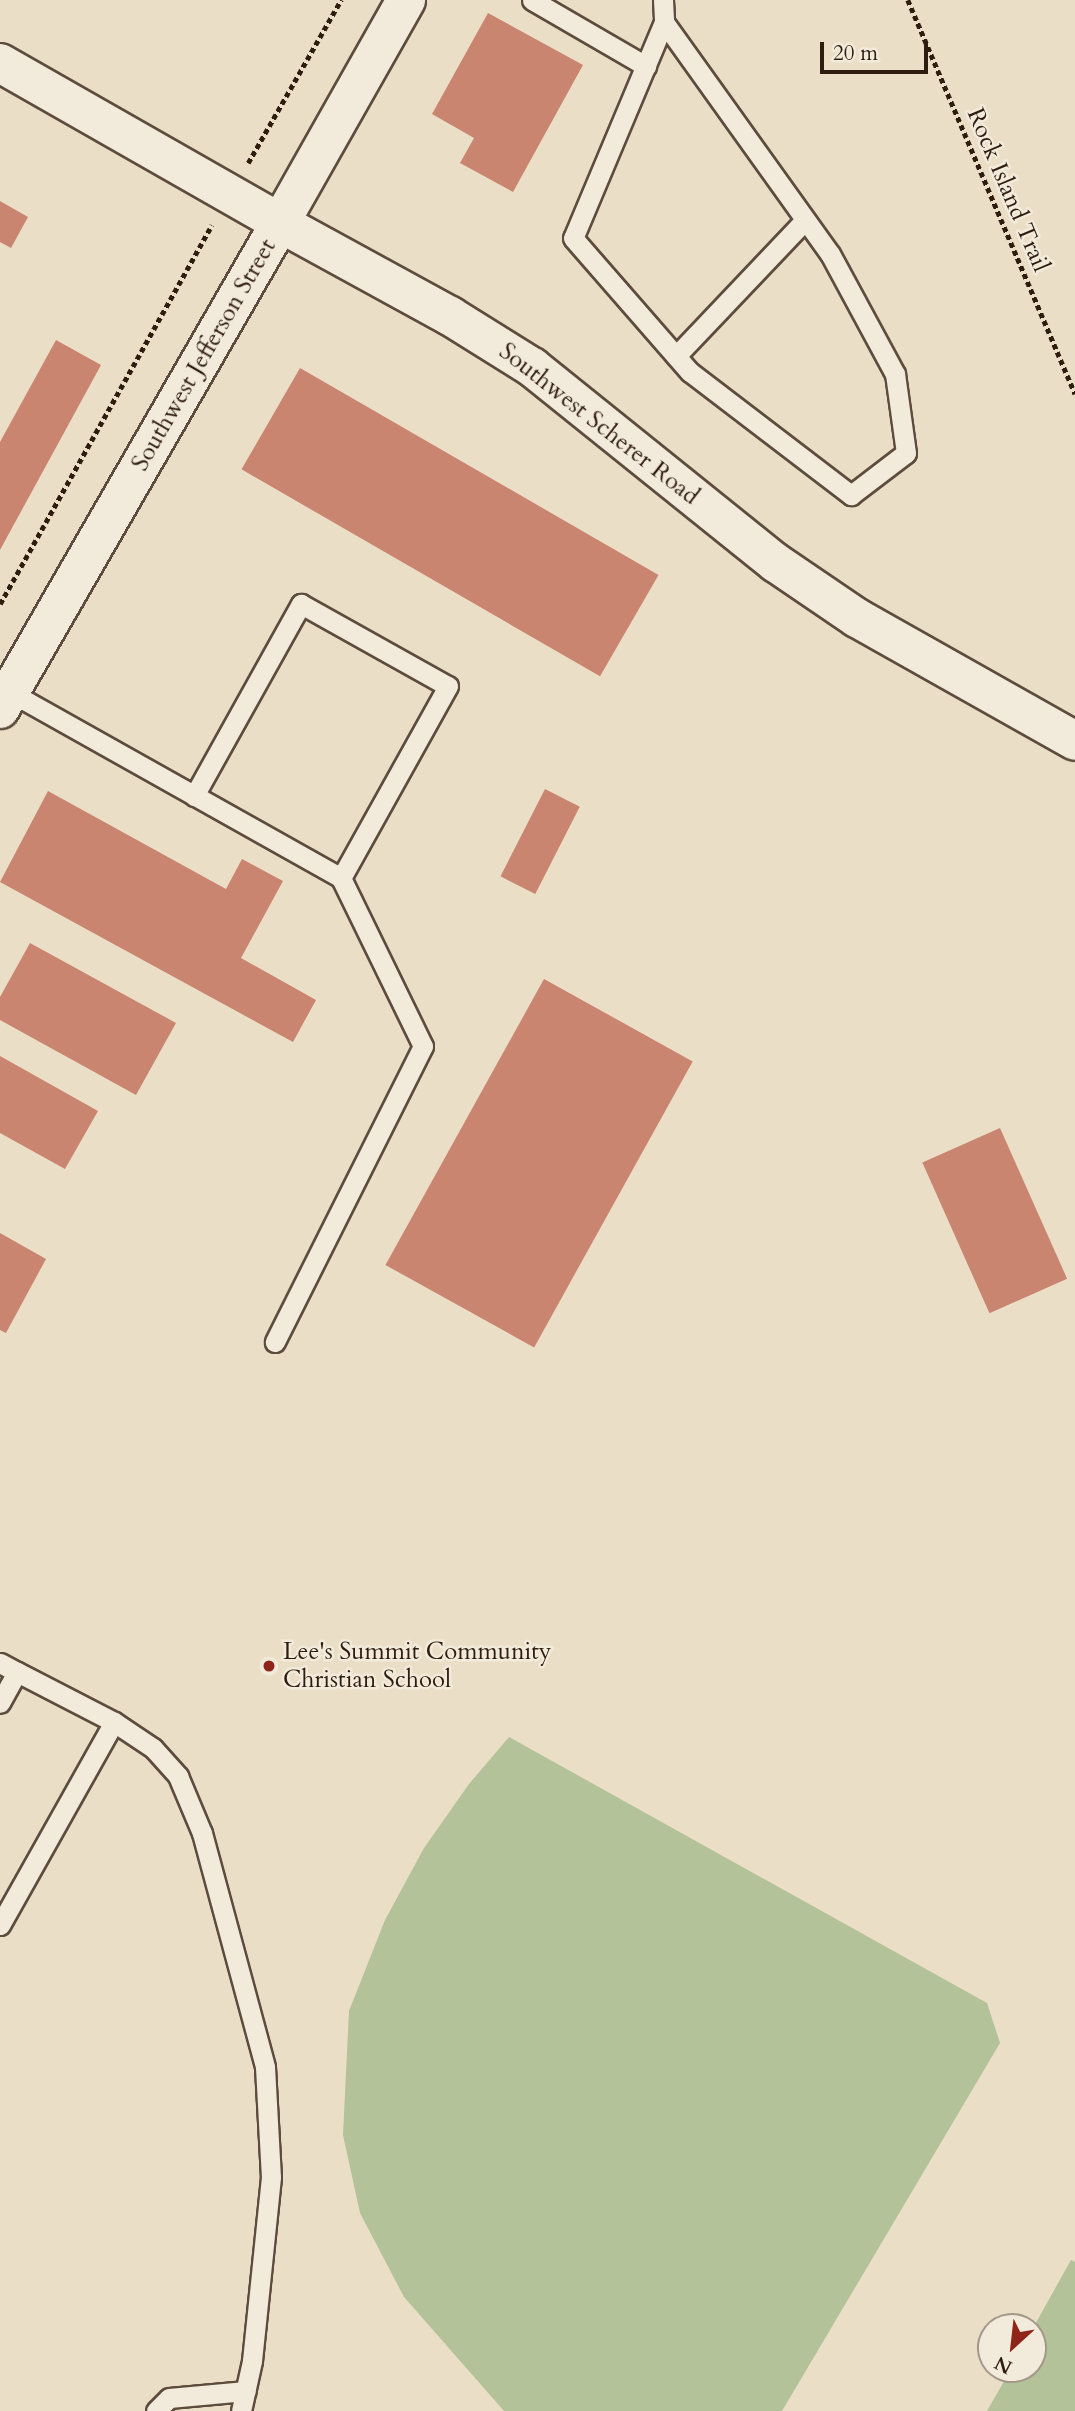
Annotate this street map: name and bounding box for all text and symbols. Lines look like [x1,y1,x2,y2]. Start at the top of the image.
scale bar [823,28,932,72]
text: 20 m [833,39,878,68]
street label: Rock Island Trail [961,104,1055,276]
street label: Southwest Jefferson Street [126,234,282,476]
street label: Southwest Scherer Road [493,337,705,511]
place label: Lee's Summit Community Christian School [283,1638,552,1694]
marker: Lee's Summit Community Christian School [261,1658,277,1674]
north arrow [977,2313,1047,2383]
text: N [990,2350,1017,2380]

